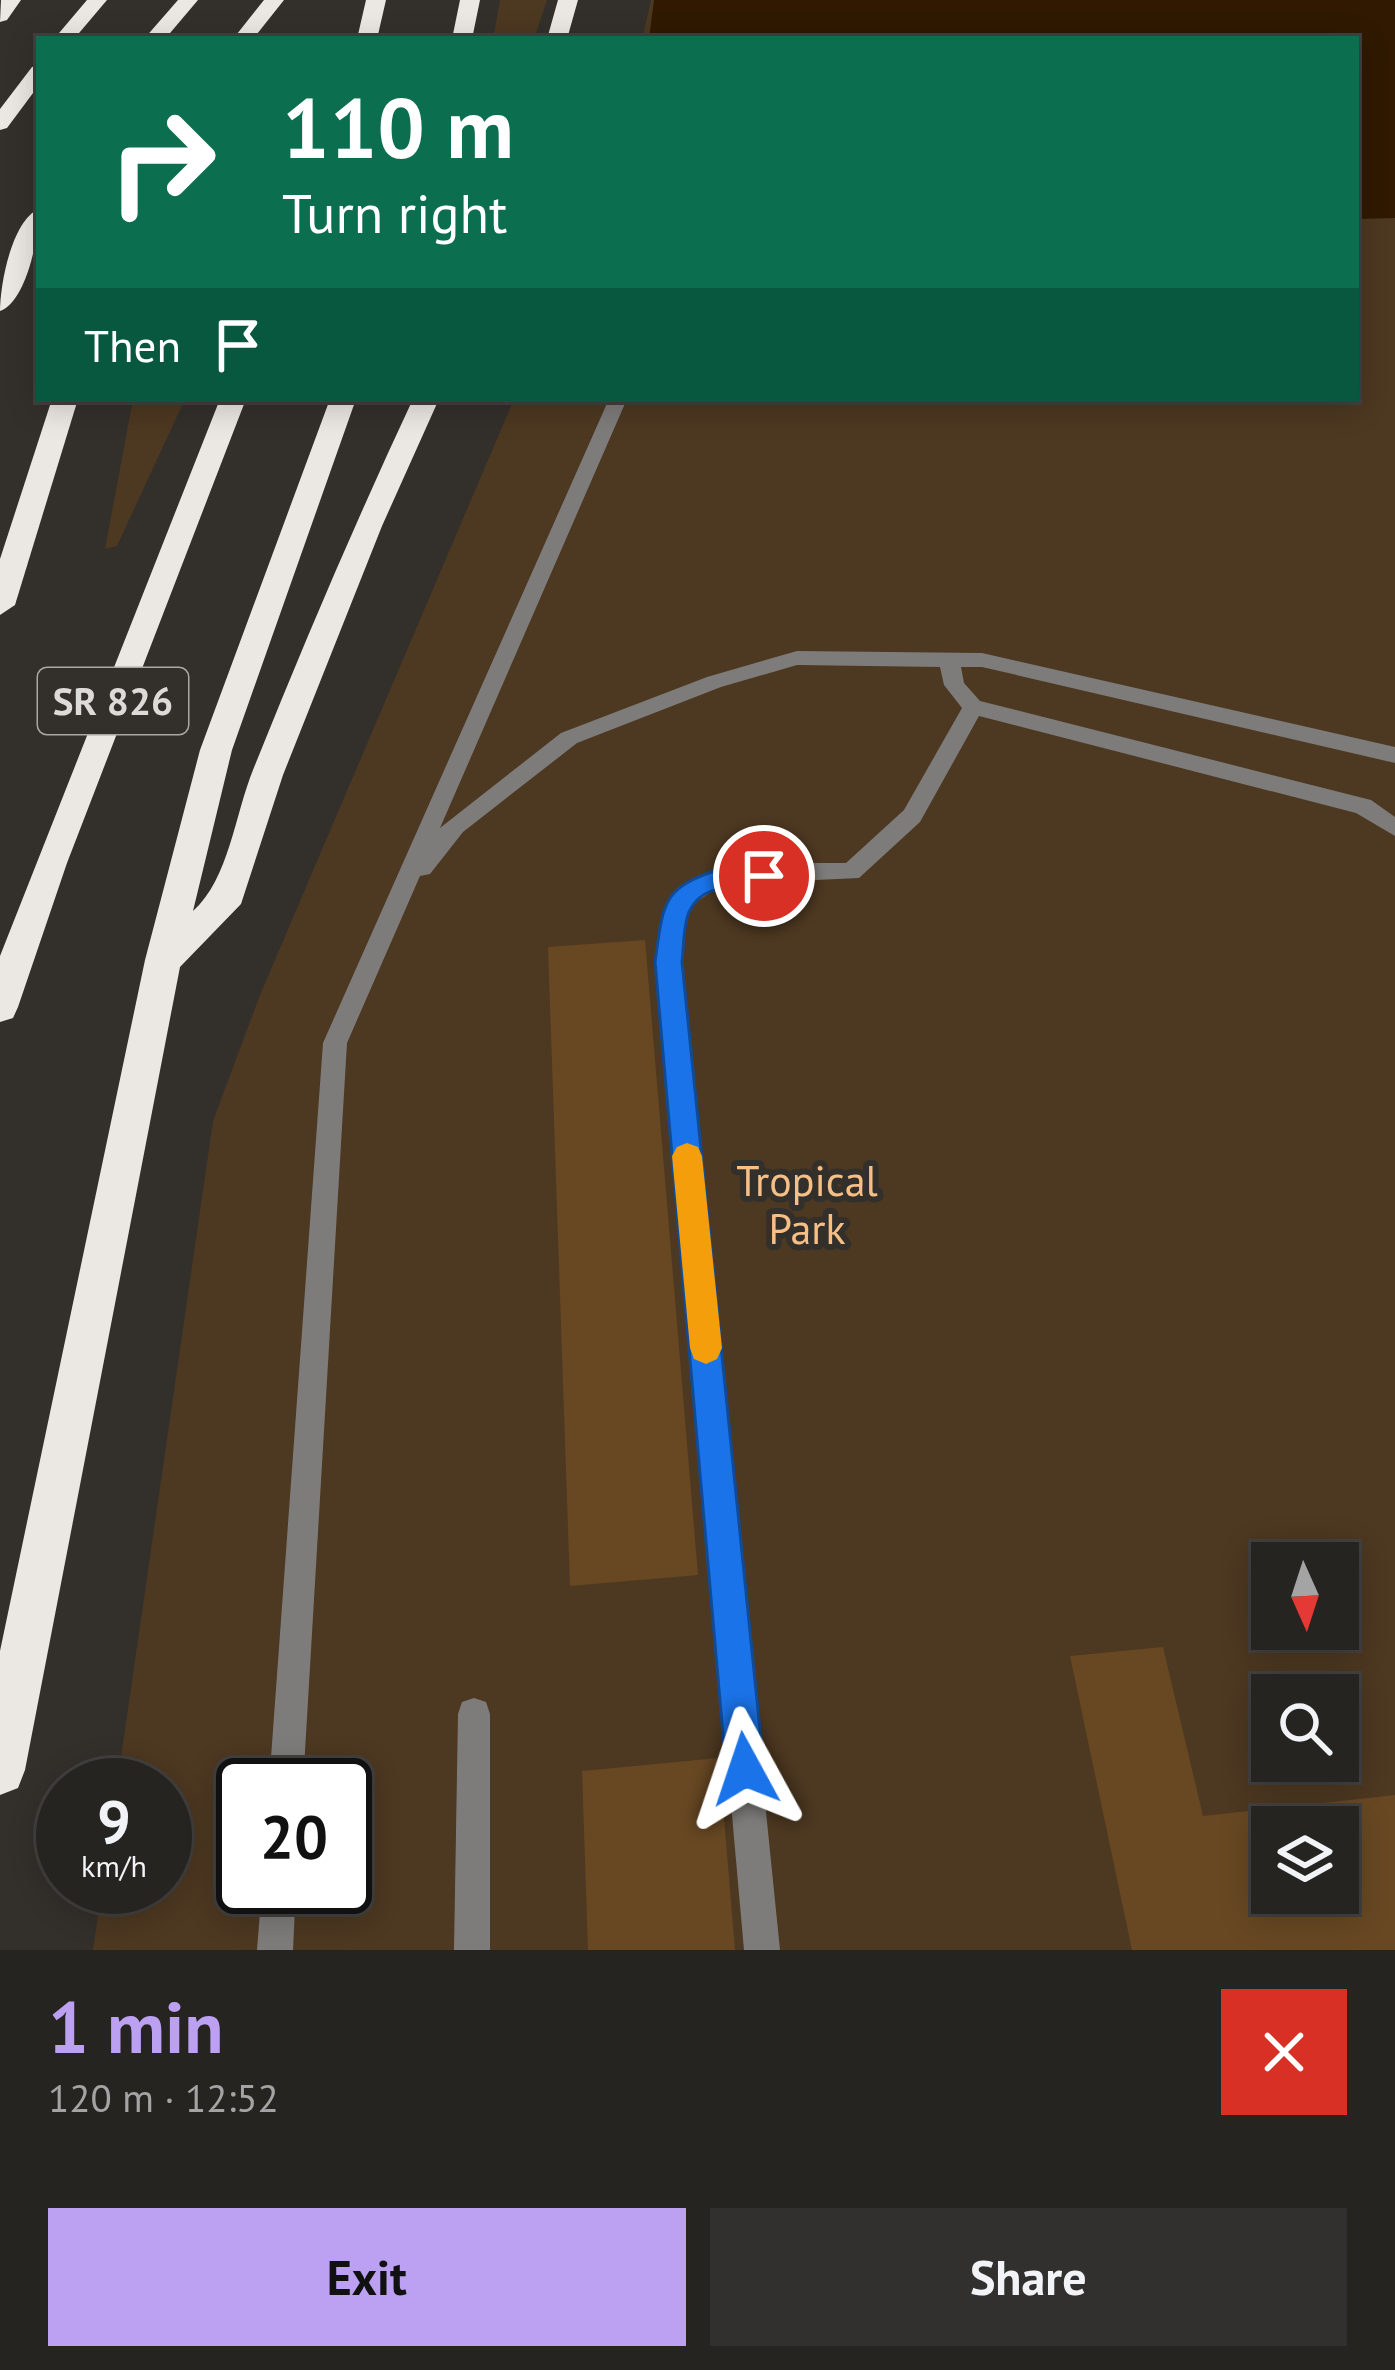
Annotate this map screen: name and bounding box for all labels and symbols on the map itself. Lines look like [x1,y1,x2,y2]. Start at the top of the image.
road number: SR 826 [38,668,188,734]
pin [713,825,815,927]
park label: Tropical Park [736,1153,878,1256]
north arrow [1251,1542,1359,1650]
position arrow [682,1706,808,1832]
speed limit sign: 20 [216,1758,372,1914]

